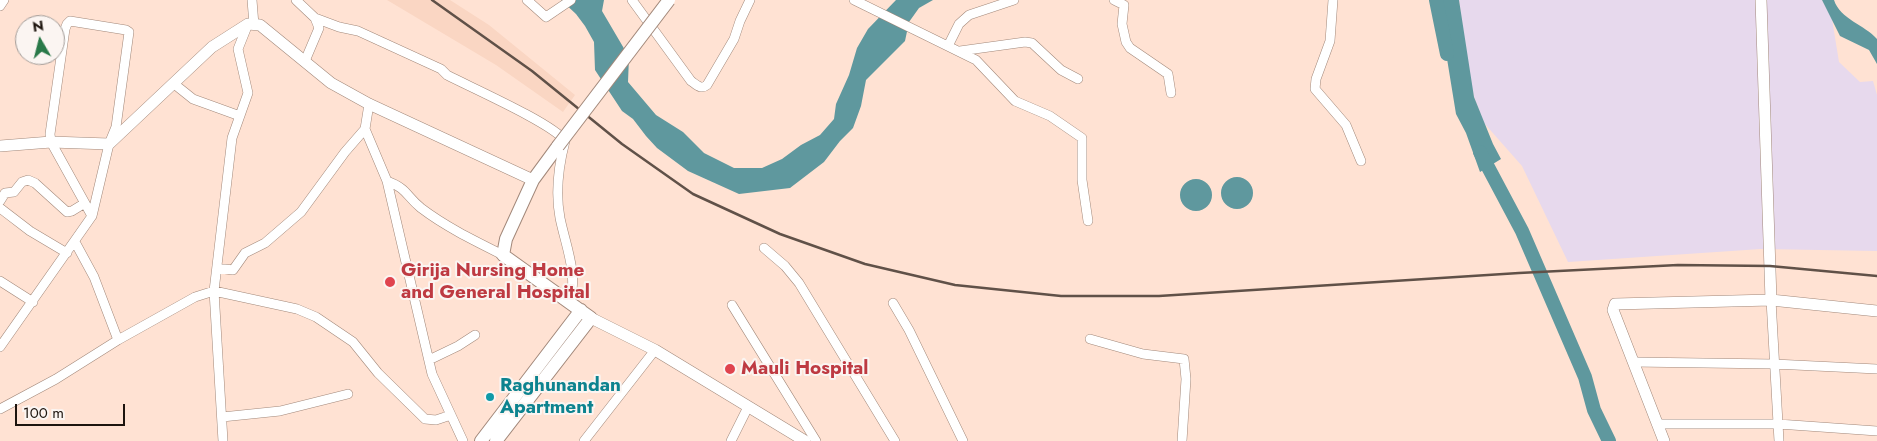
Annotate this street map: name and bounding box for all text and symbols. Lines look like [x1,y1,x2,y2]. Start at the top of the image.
north arrow [15,15,65,65]
text: N [31,15,45,37]
place label: Girija Nursing Home and General Hospital [401,260,590,304]
marker: Girija Nursing Home and General Hospital [383,275,397,289]
place label: Mauli Hospital [741,358,868,380]
marker: Mauli Hospital [723,362,737,376]
place label: Raghunandan Apartment [500,375,621,419]
marker: Raghunandan Apartment [484,391,496,403]
scale bar [18,394,128,426]
text: 100 m [23,402,64,424]

